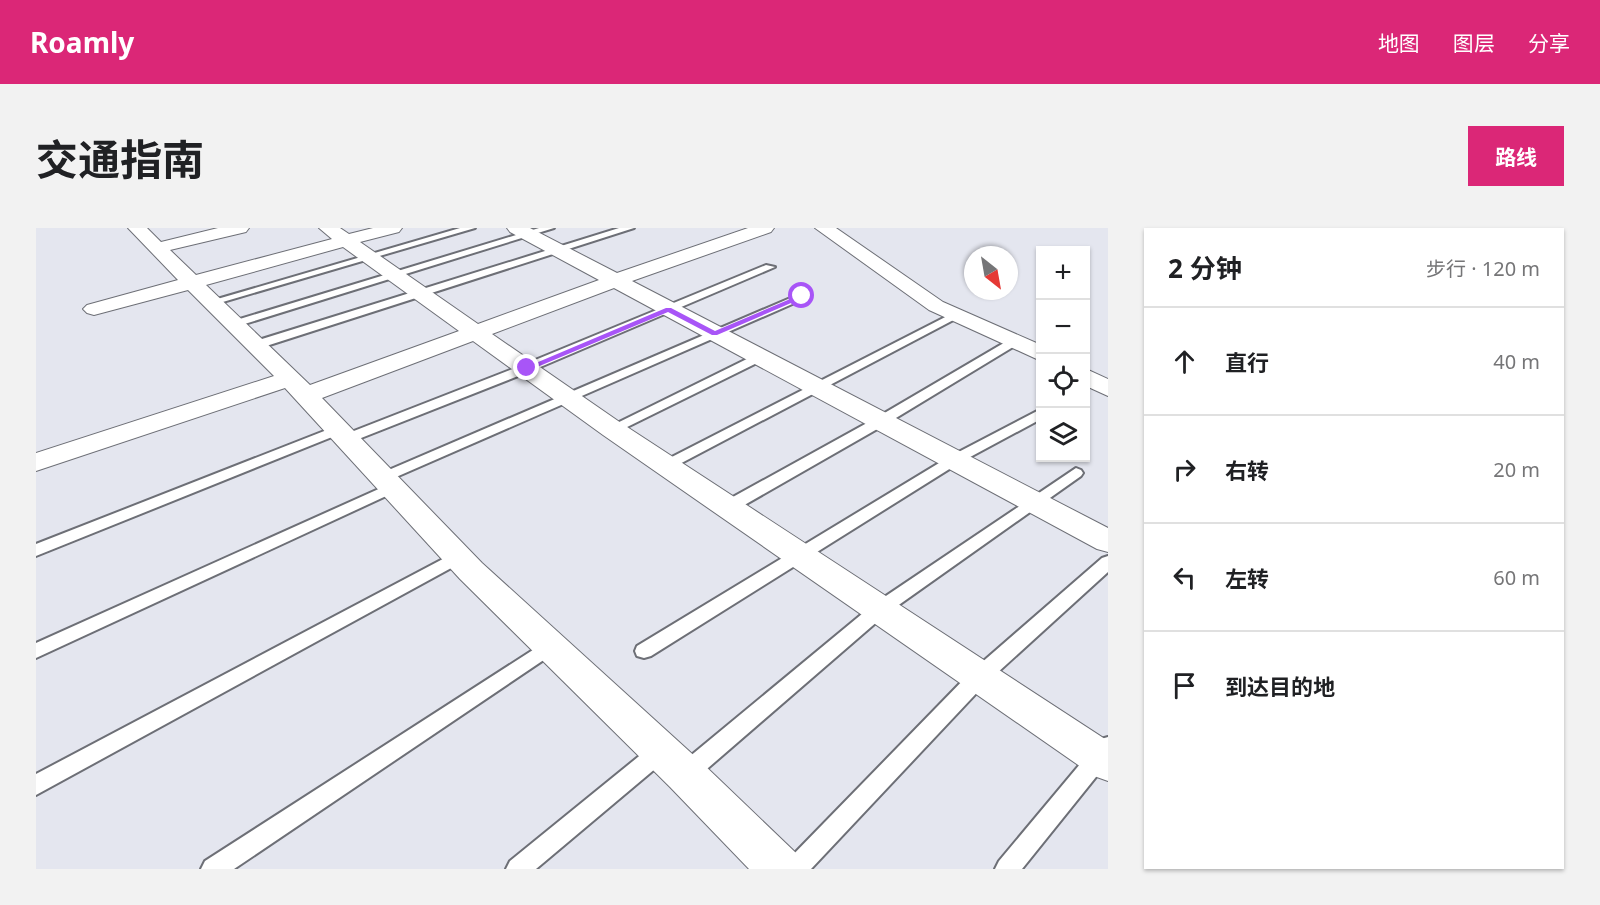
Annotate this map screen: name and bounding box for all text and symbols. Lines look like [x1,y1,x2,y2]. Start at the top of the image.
text: Roamly [30,23,134,61]
text: 地图 [1378,29,1420,57]
text: 图层 [1453,29,1495,57]
text: 分享 [1528,29,1570,57]
button: 路线 [1468,126,1564,186]
text: 交通指南 [36,130,204,187]
north arrow [964,246,1018,300]
map controls [1036,246,1090,462]
button: + [1036,246,1090,300]
text: 2 分钟 [1168,250,1242,286]
text: 步行 · 120 m [1426,255,1540,282]
route start [788,282,814,308]
button: − [1036,300,1090,354]
icon: ahead [1168,345,1201,378]
text: 直行 [1225,347,1269,377]
text: 40 m [1493,348,1540,375]
route end [513,354,539,380]
button: locate [1036,354,1090,408]
button: layers [1036,408,1090,462]
icon: right [1168,453,1201,486]
text: 右转 [1225,455,1269,485]
text: 20 m [1493,456,1540,483]
icon: left [1168,561,1201,594]
text: 左转 [1225,563,1269,593]
text: 60 m [1493,564,1540,591]
icon: arrive [1168,669,1201,702]
text: 到达目的地 [1225,671,1335,701]

